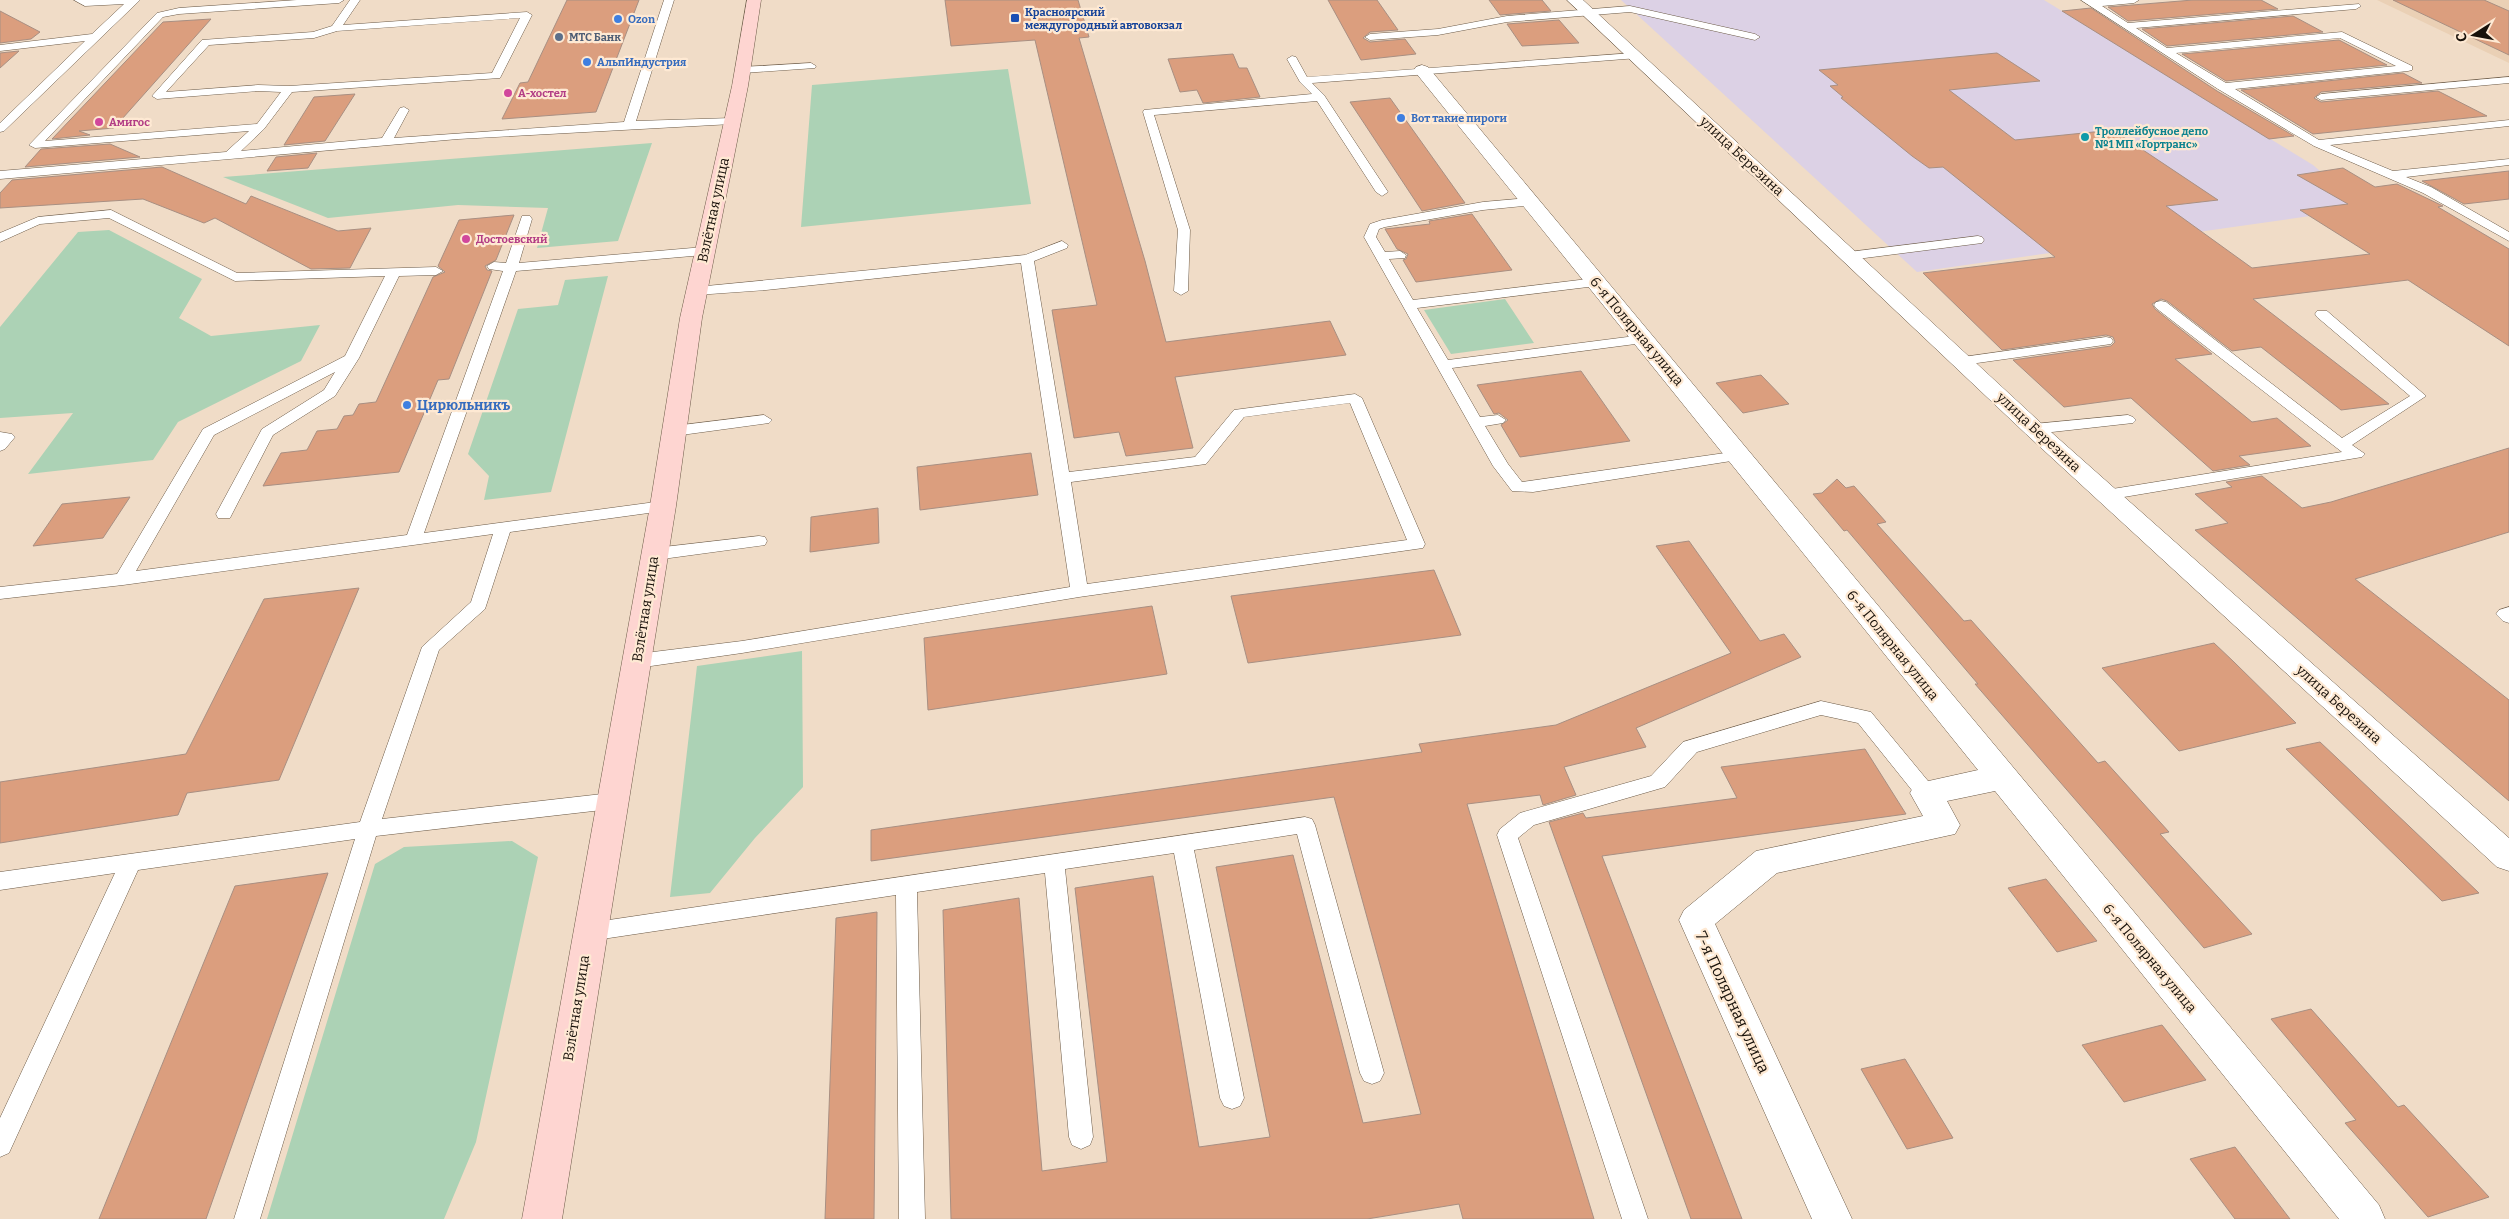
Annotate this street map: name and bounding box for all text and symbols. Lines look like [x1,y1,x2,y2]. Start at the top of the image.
place label: Красноярский междугородный автовокзал [1025,6,1182,32]
north arrow [2449,10,2499,60]
marker: Красноярский междугородный автовокзал [1009,12,1021,24]
marker: Ozon [612,13,624,25]
place label: Ozon [628,13,655,26]
marker: МТС Банк [553,31,565,43]
place label: МТС Банк [569,31,621,44]
text: С [2453,31,2471,43]
marker: АльпИндустрия [581,56,593,68]
place label: АльпИндустрия [597,56,687,69]
marker: А-хостел [502,87,514,99]
place label: А-хостел [518,87,566,100]
marker: Вот такие пироги [1395,112,1407,124]
place label: Вот такие пироги [1411,112,1508,125]
street label: улица Березина [1695,112,1788,200]
marker: Амигос [93,116,105,128]
place label: Амигос [109,116,150,129]
place label: Троллейбусное депо №1 МП «Гортранс» [2095,125,2208,151]
marker: Троллейбусное депо №1 МП «Гортранс» [2079,131,2091,143]
street label: Взлётная улица [694,156,733,264]
marker: Достоевский [460,233,472,245]
place label: Достоевский [476,233,548,246]
street label: 6-я Полярная улица [1586,273,1687,389]
street label: улица Березина [1992,388,2085,476]
place label: Цирюльникъ [417,397,510,414]
marker: Цирюльникъ [401,399,413,411]
street label: Взлётная улица [629,555,662,663]
street label: 6-я Полярная улица [1843,587,1942,704]
street label: улица Березина [2292,661,2385,747]
street label: 6-я Полярная улица [2099,900,2200,1016]
street label: 7-я Полярная улица [1691,928,1774,1076]
street label: Взлётная улица [560,954,593,1062]

